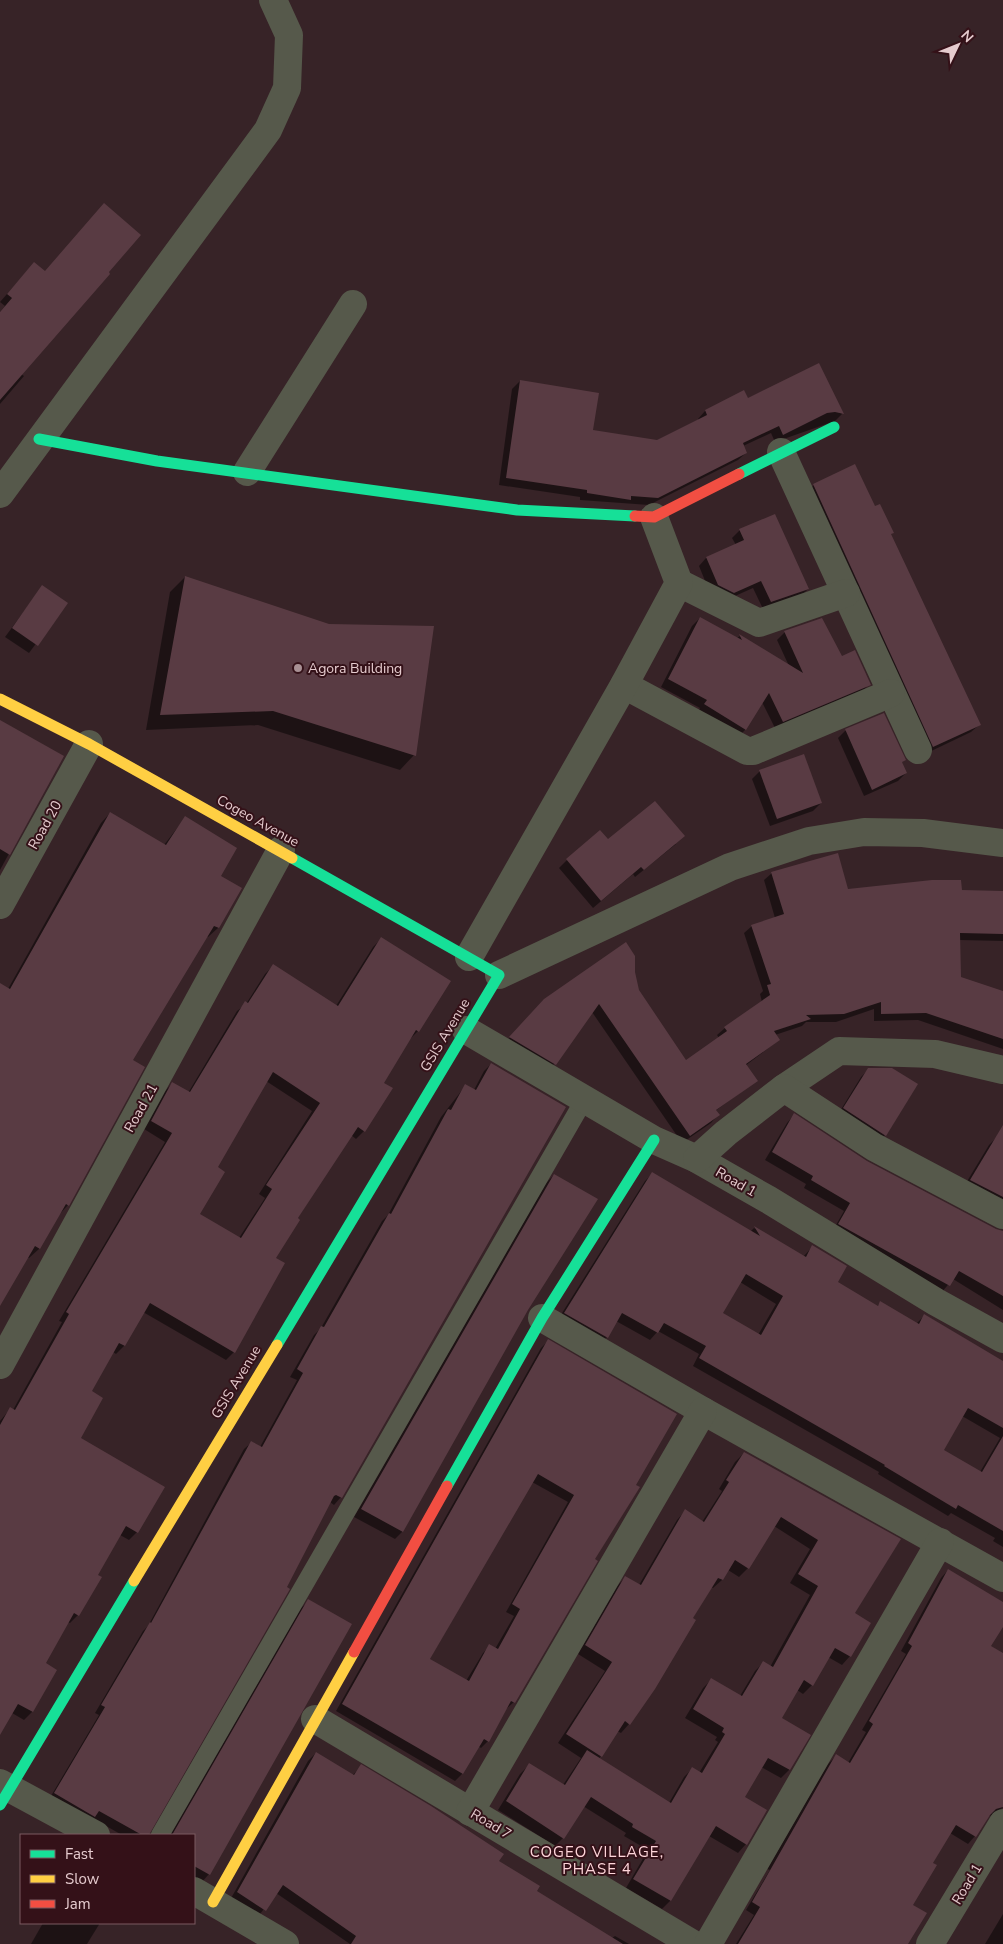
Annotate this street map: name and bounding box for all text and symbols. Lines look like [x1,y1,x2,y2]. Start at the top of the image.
north arrow [933,20,983,70]
text: N [957,26,978,47]
place label: Agora Building [308,659,402,678]
marker: Agora Building [292,662,304,674]
street label: Cogeo Avenue [213,791,303,851]
street label: Road 20 [24,797,66,853]
street label: GSIS Avenue [416,995,474,1075]
street label: Road 21 [120,1080,162,1136]
street label: Road 1 [712,1163,760,1201]
street label: GSIS Avenue [207,1342,265,1422]
street label: Road 7 [467,1804,515,1844]
legend [20,1834,195,1924]
district label: COGEO VILLAGE, PHASE 4 [530,1842,664,1879]
text: Fast [65,1844,94,1864]
street label: Road 1 [947,1860,987,1908]
text: Slow [65,1869,100,1889]
text: Jam [64,1894,91,1914]

